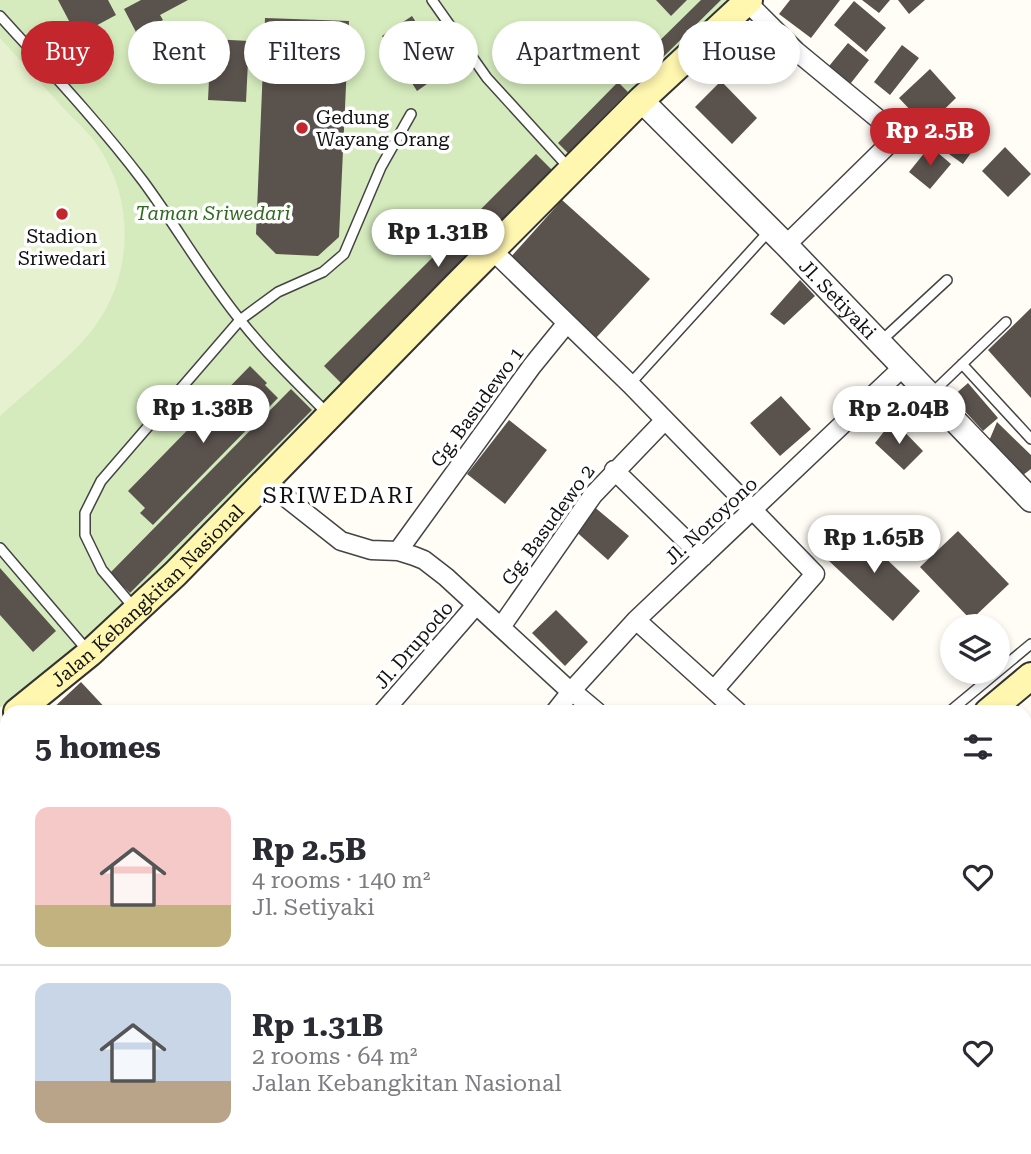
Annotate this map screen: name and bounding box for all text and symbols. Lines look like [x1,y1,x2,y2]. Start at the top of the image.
chip: Buy [21,21,114,84]
chip: Rent [128,21,230,84]
chip: Filters [244,21,365,84]
chip: New [379,21,478,84]
chip: Apartment [492,21,664,84]
chip: House [678,21,800,84]
place label: Gedung Wayang Orang [316,106,450,151]
pin: Rp 2.5B [865,108,995,168]
text: Rp 2.5B [886,117,974,144]
marker: Gedung Wayang Orang [294,120,310,136]
park label: Taman Sriwedari [136,202,291,225]
marker: Stadion Sriwedari [54,206,70,222]
pin: Rp 1.31B [366,210,510,269]
text: Rp 1.31B [388,218,488,245]
place label: Stadion Sriwedari [18,225,106,270]
street label: Jl. Setiyaki [795,255,881,344]
street label: Gg. Basudewo 1 [426,342,528,472]
pin: Rp 1.38B [131,386,275,445]
pin: Rp 2.04B [827,386,971,446]
text: Rp 1.38B [153,394,253,421]
text: Rp 2.04B [849,395,949,422]
street label: Gg. Basudewo 2 [497,460,599,590]
street label: Jl. Noroyono [660,472,762,570]
district label: SRIWEDARI [263,482,416,509]
street label: Jalan Kebangkitan Nasional [46,499,248,691]
pin: Rp 1.65B [802,516,946,575]
text: Rp 1.65B [824,524,924,551]
street label: Jl. Drupodo [370,596,458,694]
map controls [940,614,1010,684]
button: layers [940,614,1010,684]
icon: filters [959,728,997,766]
text: 5 homes [35,730,161,765]
text: Rp 2.5B [252,832,367,867]
icon: home [91,835,175,919]
icon: heart [959,858,997,896]
text: 4 rooms · 140 m² [252,867,430,894]
text: Jl. Setiyaki [252,894,375,921]
text: Rp 1.31B [252,1008,384,1043]
icon: home [91,1011,175,1095]
icon: heart [959,1034,997,1072]
text: 2 rooms · 64 m² [252,1043,418,1070]
text: Jalan Kebangkitan Nasional [252,1070,562,1097]

